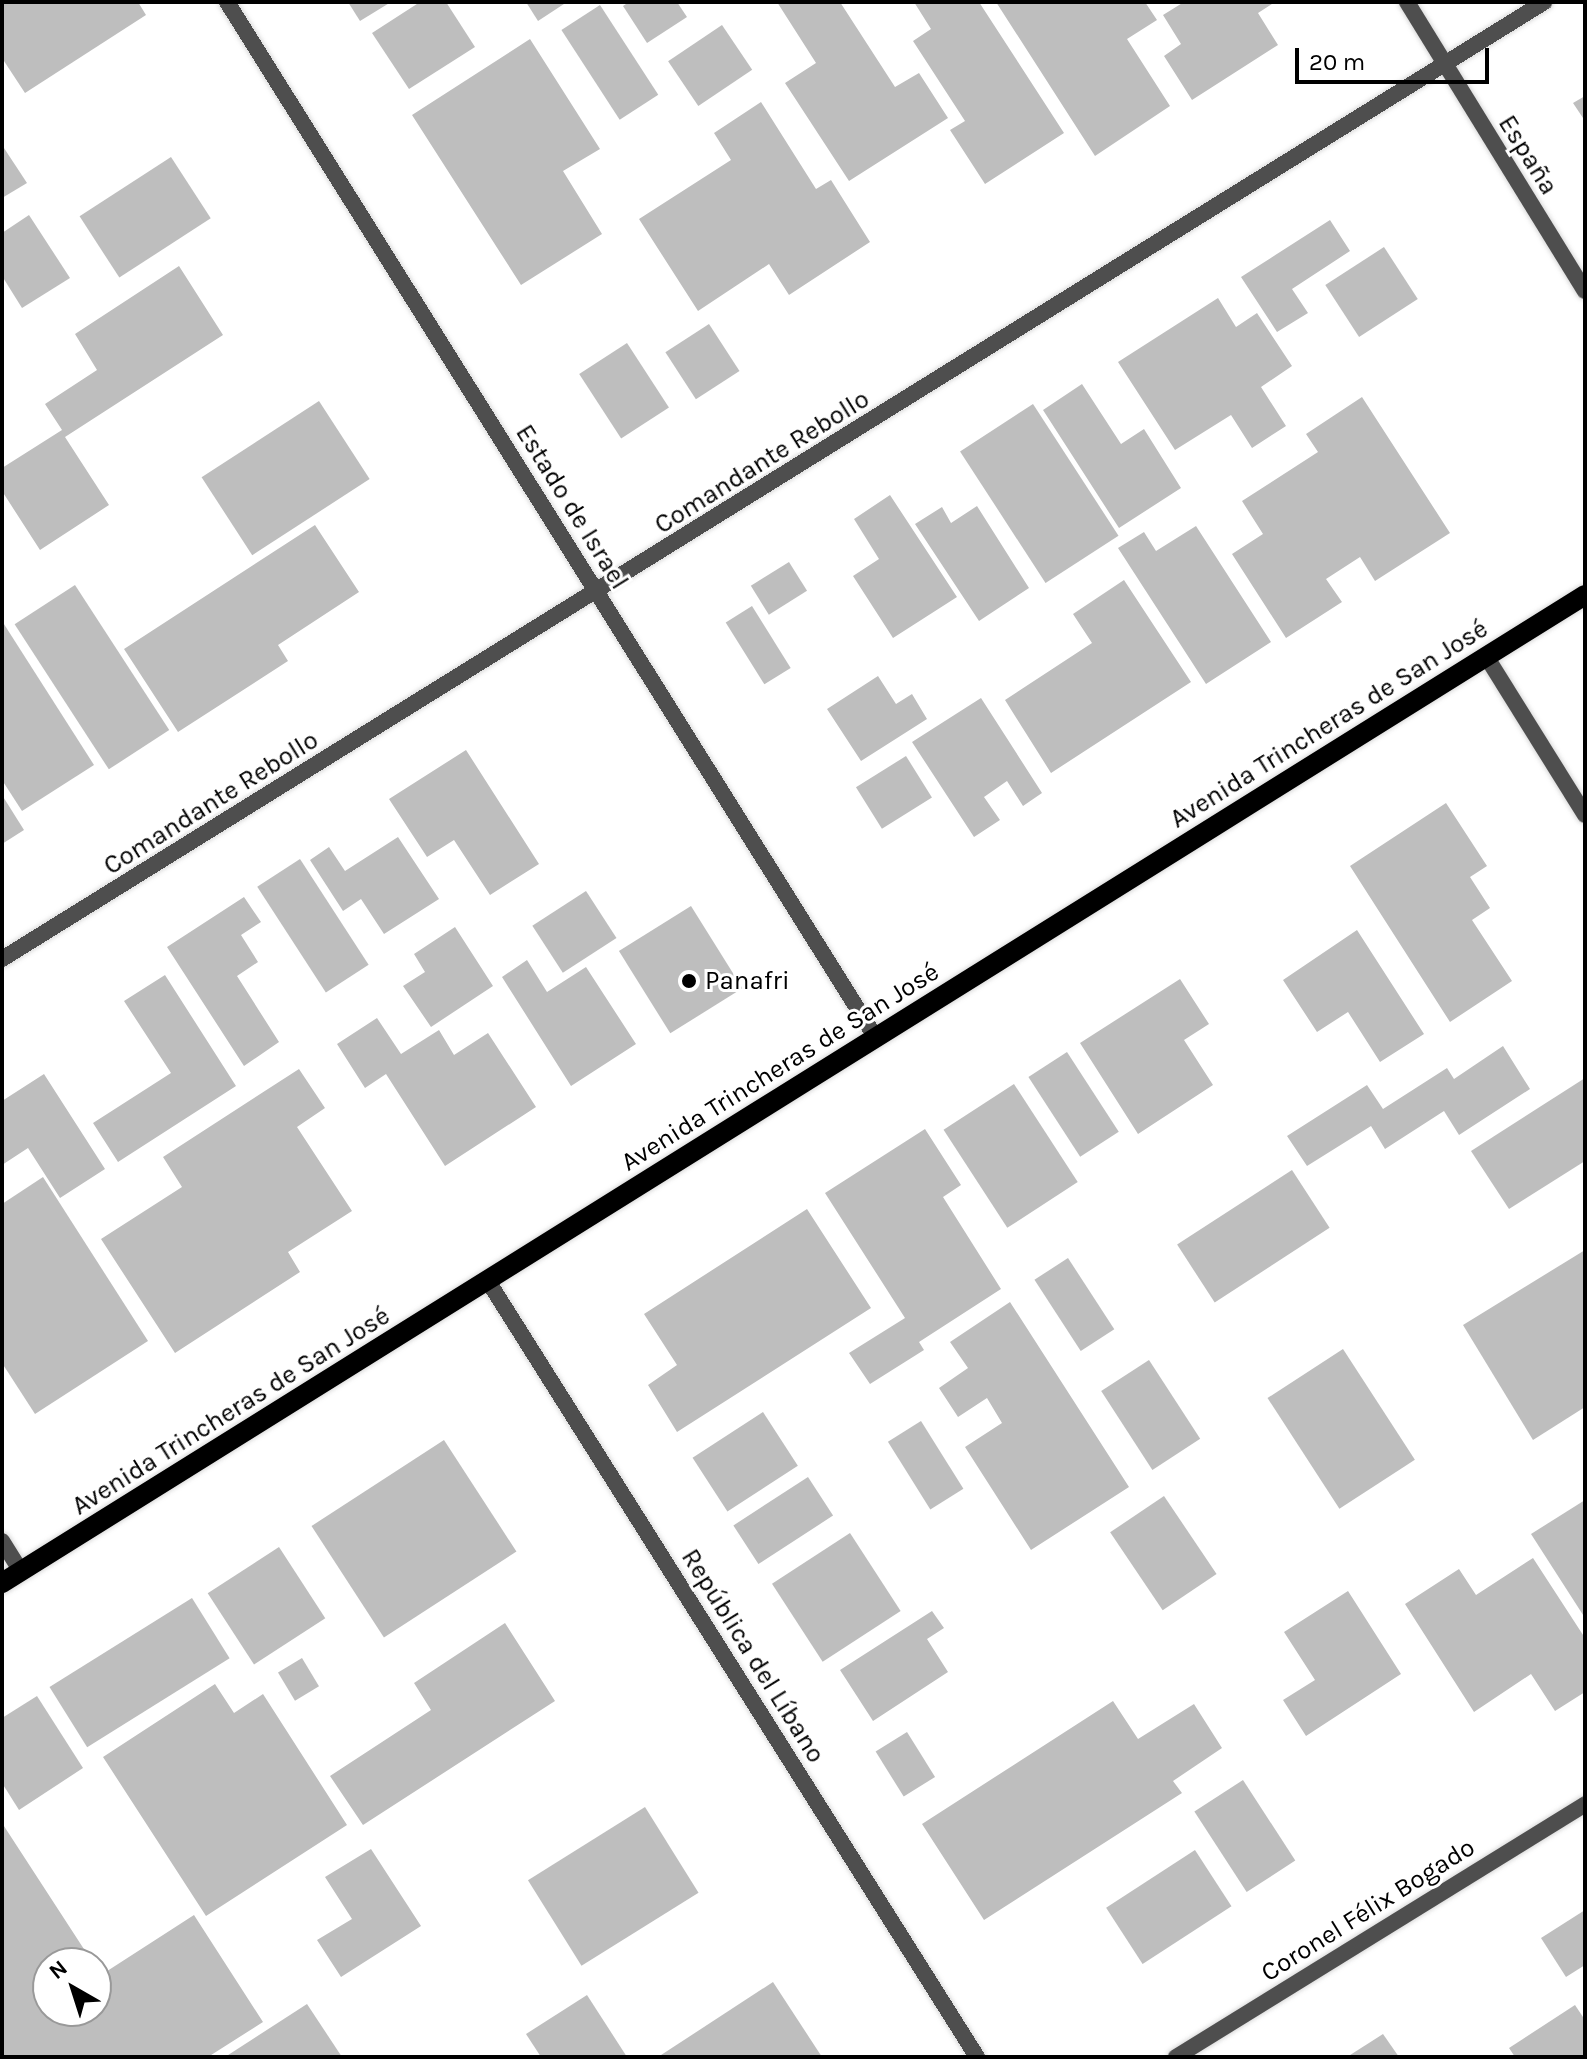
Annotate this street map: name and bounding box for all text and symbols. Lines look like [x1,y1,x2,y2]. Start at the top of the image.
scale bar [1299,32,1493,82]
text: 20 m [1309,48,1365,76]
street label: España [1492,110,1564,200]
street label: Comandante Rebollo [649,383,875,541]
street label: Estado de Israel [509,419,635,595]
street label: Avenida Trincheras de San José [1164,613,1494,835]
street label: Comandante Rebollo [98,724,324,882]
street label: Avenida Trincheras de San José [615,956,945,1178]
place label: Panafri [705,965,790,997]
marker: Panafri [680,972,698,990]
street label: Avenida Trincheras de San José [66,1300,396,1522]
street label: República del Líbano [675,1543,831,1769]
street label: Coronel Félix Bogado [1255,1832,1481,1988]
north arrow [32,1947,112,2027]
text: N [44,1955,72,1985]

